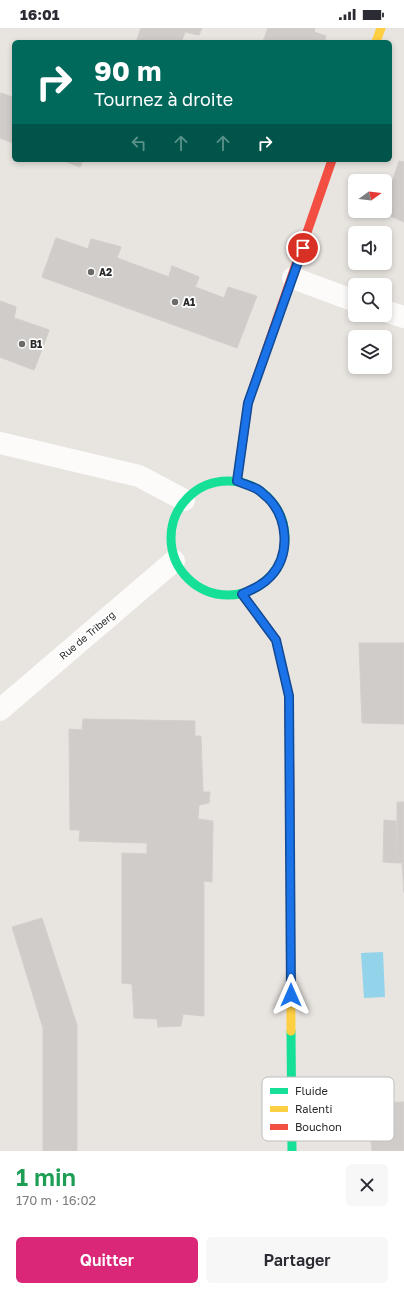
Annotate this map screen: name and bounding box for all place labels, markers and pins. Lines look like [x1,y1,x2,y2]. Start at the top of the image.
pin [286,231,320,265]
place label: A2 [99,266,112,278]
marker: A2 [86,267,96,277]
place label: A1 [183,296,195,308]
marker: A1 [170,297,180,307]
place label: B1 [30,338,42,350]
marker: B1 [17,339,27,349]

